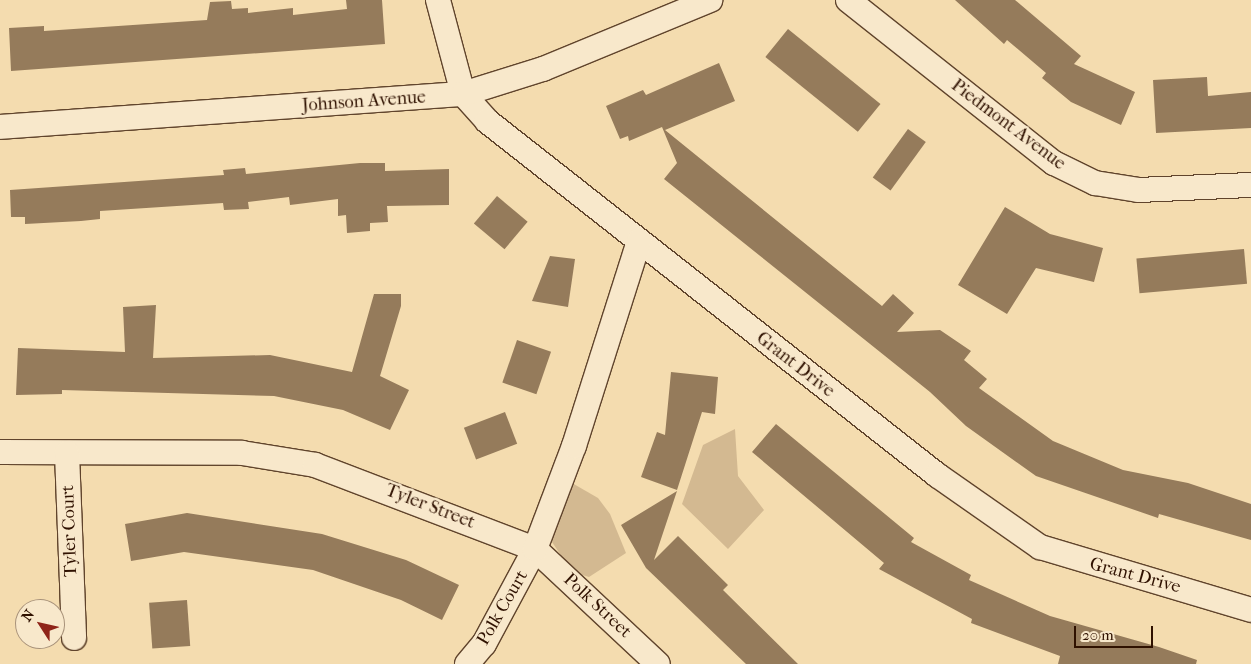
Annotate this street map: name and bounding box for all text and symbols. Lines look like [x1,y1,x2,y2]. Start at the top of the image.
street label: Piedmont Avenue [947,75,1069,175]
street label: Johnson Avenue [301,87,427,117]
street label: Grant Drive [752,328,838,402]
street label: Tyler Street [382,480,478,534]
street label: Tyler Court [58,485,82,577]
street label: Grant Drive [1087,553,1183,599]
street label: Polk Court [473,567,533,649]
street label: Polk Street [559,569,635,643]
north arrow [15,599,65,649]
text: N [18,606,38,625]
scale bar [1076,616,1155,648]
text: 20 m [1082,626,1114,644]

